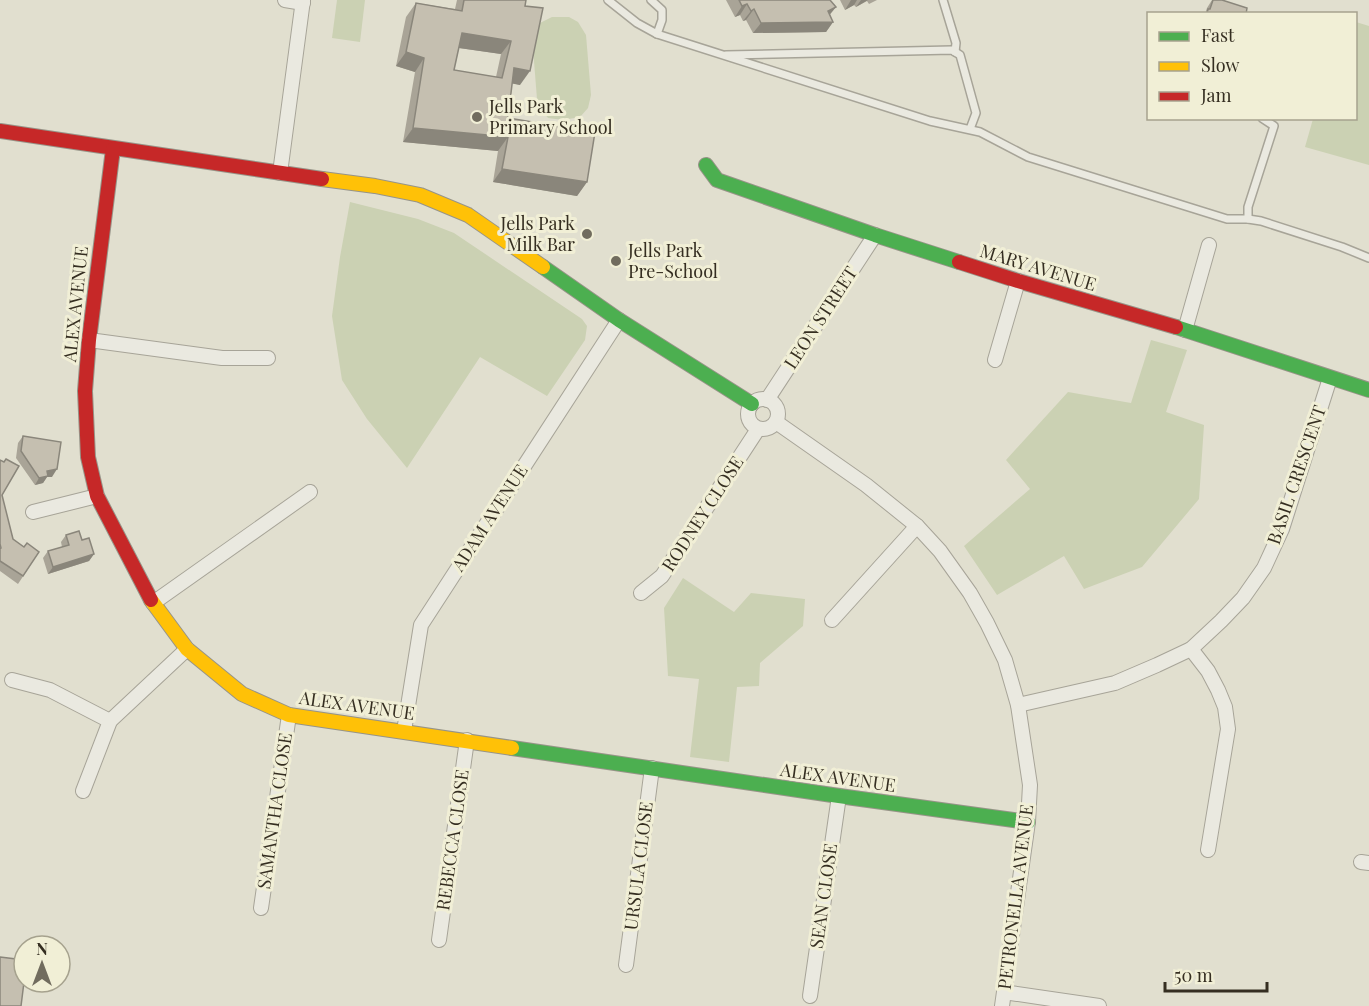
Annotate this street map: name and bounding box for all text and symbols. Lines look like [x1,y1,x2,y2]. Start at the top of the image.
legend [1147,12,1357,120]
text: Fast [1201,23,1235,47]
text: Slow [1201,53,1239,77]
text: Jam [1200,83,1231,107]
place label: Jells Park Primary School [488,94,613,139]
marker: Jells Park Primary School [470,110,484,124]
place label: Jells Park Milk Bar [500,211,575,256]
marker: Jells Park Milk Bar [580,227,594,241]
place label: Jells Park Pre-School [627,238,718,283]
street label: MARY AVENUE [977,238,1099,296]
street label: ALEX AVENUE [57,245,93,364]
marker: Jells Park Pre-School [609,254,623,268]
street label: LEON STREET [778,262,862,373]
street label: BASIL CRESCENT [1261,402,1331,547]
street label: RODNEY CLOSE [656,451,748,576]
street label: ADAM AVENUE [445,459,533,576]
street label: ALEX AVENUE [297,685,416,725]
street label: SAMANTHA CLOSE [251,731,297,891]
street label: ALEX AVENUE [778,757,897,797]
street label: REBECCA CLOSE [430,768,474,912]
street label: URSULA CLOSE [618,800,658,932]
street label: PETRONELLA AVENUE [992,803,1038,991]
street label: SEAN CLOSE [804,842,842,950]
north arrow [12,934,72,994]
text: N [36,938,48,959]
scale bar [1165,955,1267,993]
text: 50 m [1174,963,1213,987]

